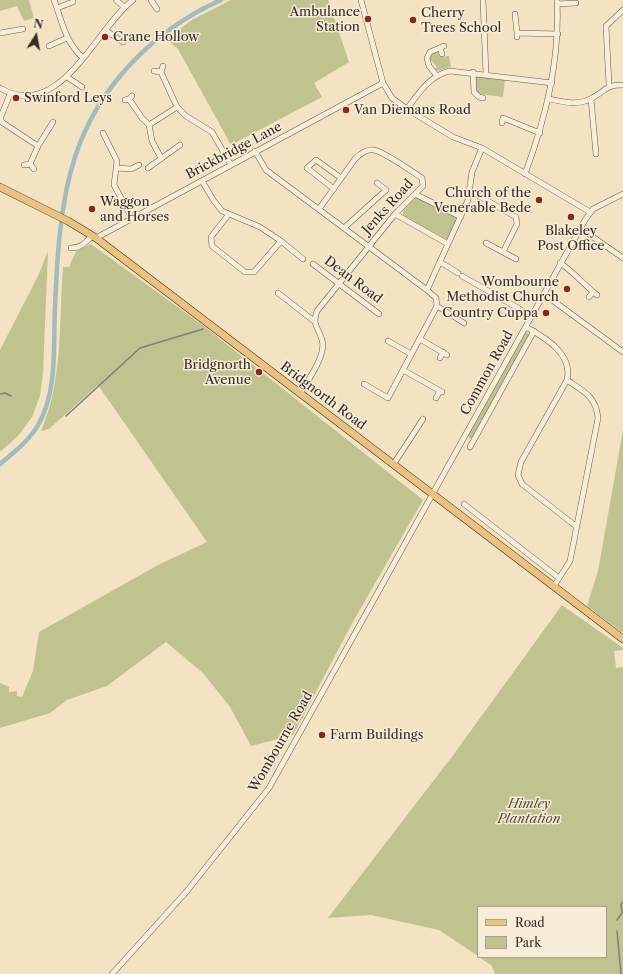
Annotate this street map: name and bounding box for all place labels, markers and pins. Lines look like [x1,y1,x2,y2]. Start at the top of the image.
place label: Ambulance Station [289,4,360,35]
place label: Cherry Trees School [421,5,501,36]
marker: Ambulance Station [363,14,373,24]
marker: Cherry Trees School [408,15,418,25]
place label: Crane Hollow [113,29,199,45]
marker: Crane Hollow [100,32,110,42]
place label: Swinford Leys [24,90,112,106]
marker: Swinford Leys [11,93,21,103]
place label: Van Diemans Road [354,102,471,118]
marker: Van Diemans Road [341,105,351,115]
place label: Church of the Venerable Bede [434,185,531,216]
place label: Waggon and Horses [100,194,169,225]
marker: Church of the Venerable Bede [534,195,544,205]
marker: Waggon and Horses [87,204,97,214]
marker: Blakeley Post Office [566,212,576,222]
place label: Blakeley Post Office [537,223,605,254]
place label: Wombourne Methodist Church [446,274,559,305]
marker: Wombourne Methodist Church [562,284,572,294]
place label: Country Cuppa [442,305,538,321]
marker: Country Cuppa [541,308,551,318]
place label: Bridgnorth Avenue [183,357,251,388]
marker: Bridgnorth Avenue [254,367,264,377]
place label: Farm Buildings [330,727,423,743]
marker: Farm Buildings [317,730,327,740]

